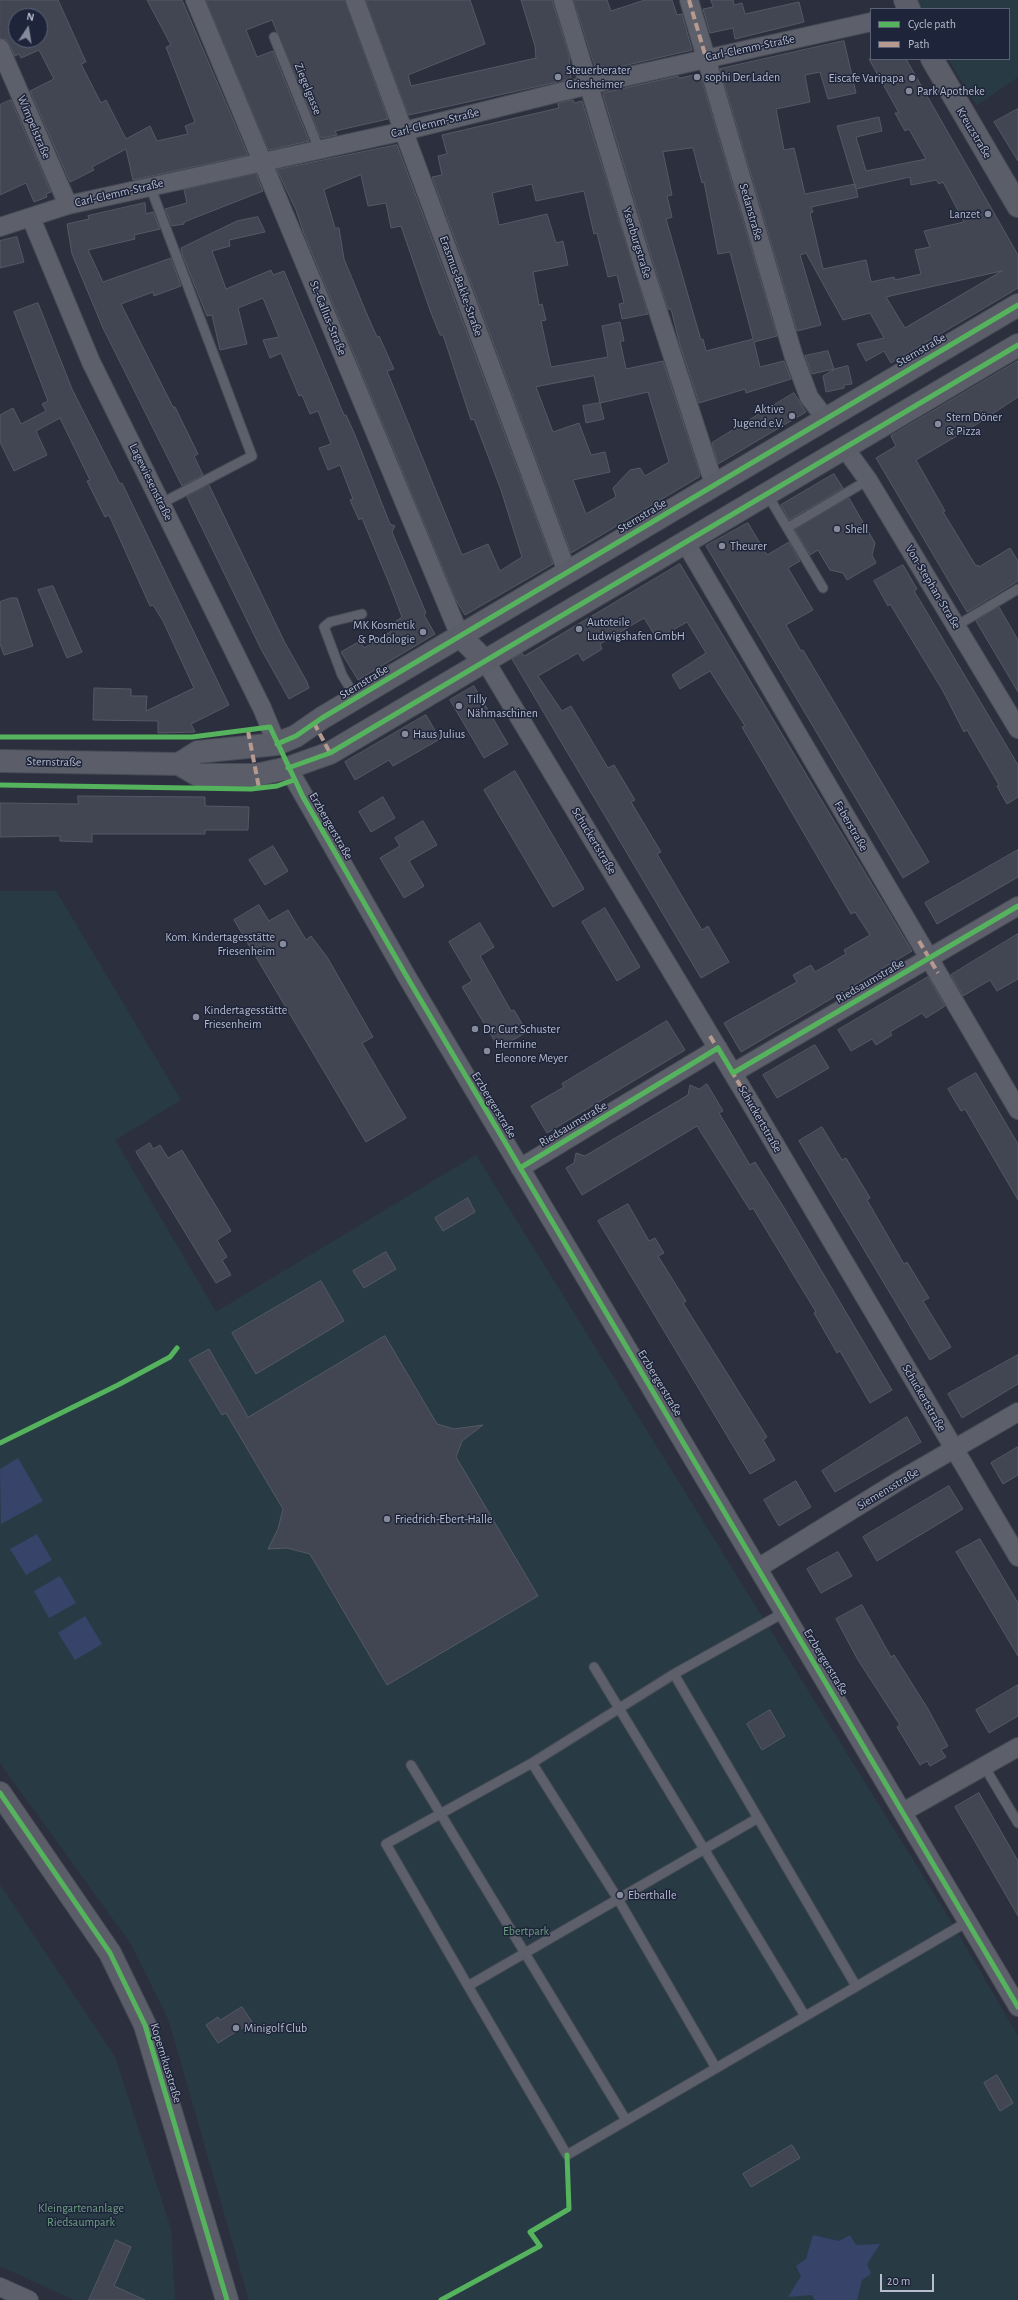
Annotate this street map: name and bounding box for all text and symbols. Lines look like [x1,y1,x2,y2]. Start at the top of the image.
north arrow [8,8,48,48]
legend [870,8,1010,60]
text: N [26,11,35,23]
text: Cycle path [908,18,956,30]
street label: Carl-Clemm-Straße [704,32,796,64]
text: Path [908,38,930,50]
street label: Ziegelgasse [291,61,325,117]
place label: Steuerberater Griesheimer [566,63,630,91]
place label: sophi Der Laden [705,70,780,84]
place label: Eiscafe Varipapa [828,71,904,85]
marker: Steuerberater Griesheimer [553,72,563,82]
marker: sophi Der Laden [692,72,702,82]
marker: Eiscafe Varipapa [907,73,917,83]
place label: Park Apotheke [917,84,985,98]
marker: Park Apotheke [904,86,914,96]
street label: Wimpelstraße [14,93,54,161]
street label: Carl-Clemm-Straße [389,105,481,141]
street label: Kreuzstraße [953,105,995,161]
street label: Carl-Clemm-Straße [73,176,165,210]
street label: Sedanstraße [736,182,766,242]
street label: Ysenburgstraße [619,206,655,280]
place label: Lanzet [949,207,980,221]
marker: Lanzet [983,209,993,219]
street label: Erasmus-Bakke-Straße [436,234,486,338]
street label: St.-Gallus-Straße [306,279,350,357]
street label: Sternstraße [894,330,948,370]
place label: Aktive Jugend e.V. [733,402,784,430]
place label: Stern Döner & Pizza [946,410,1002,438]
marker: Aktive Jugend e.V. [787,411,797,421]
marker: Stern Döner & Pizza [933,419,943,429]
street label: Lagewiesenstraße [126,441,176,523]
street label: Sternstraße [615,496,669,536]
place label: Shell [845,522,868,536]
marker: Shell [832,524,842,534]
place label: Theurer [730,539,767,553]
marker: Theurer [717,541,727,551]
street label: Von-Stephan-Straße [902,542,964,632]
place label: Autoteile Ludwigshafen GmbH [587,615,685,643]
place label: MK Kosmetik & Podologie [353,618,415,646]
marker: Autoteile Ludwigshafen GmbH [574,624,584,634]
marker: MK Kosmetik & Podologie [418,627,428,637]
street label: Sternstraße [337,662,391,702]
place label: Tilly Nähmaschinen [467,692,538,720]
marker: Tilly Nähmaschinen [454,701,464,711]
place label: Haus Julius [413,727,465,741]
marker: Haus Julius [400,729,410,739]
street label: Sternstraße [27,754,81,770]
street label: Erzbergerstraße [306,790,356,862]
street label: Faberstraße [831,798,871,854]
street label: Schuckertstraße [568,805,620,877]
place label: Kom. Kindertagesstätte Friesenheim [165,930,275,958]
marker: Kom. Kindertagesstätte Friesenheim [278,939,288,949]
street label: Riedsaumstraße [833,956,907,1006]
place label: Kindertagesstätte Friesenheim [204,1003,287,1031]
marker: Kindertagesstätte Friesenheim [191,1012,201,1022]
place label: Dr. Curt Schuster [483,1022,560,1036]
marker: Dr. Curt Schuster [470,1024,480,1034]
place label: Hermine Eleonore Meyer [495,1037,568,1065]
marker: Hermine Eleonore Meyer [482,1046,492,1056]
street label: Erzbergerstraße [468,1069,520,1141]
street label: Schuckertstraße [735,1083,785,1155]
street label: Riedsaumstraße [536,1098,610,1150]
street label: Erzbergerstraße [634,1347,686,1419]
street label: Schuckertstraße [899,1362,949,1434]
street label: Siemensstraße [854,1465,922,1513]
place label: Friedrich-Ebert-Halle [395,1512,493,1526]
marker: Friedrich-Ebert-Halle [382,1514,392,1524]
street label: Erzbergerstraße [800,1626,852,1698]
place label: Eberthalle [628,1888,676,1902]
marker: Eberthalle [615,1890,625,1900]
park label: Ebertpark [503,1924,549,1938]
street label: Kopernikusstraße [147,2021,185,2105]
place label: Minigolf Club [244,2021,307,2035]
marker: Minigolf Club [231,2023,241,2033]
park label: Kleingartenanlage Riedsaumpark [38,2201,124,2229]
scale bar [882,2266,936,2292]
text: 20 m [887,2275,910,2287]

